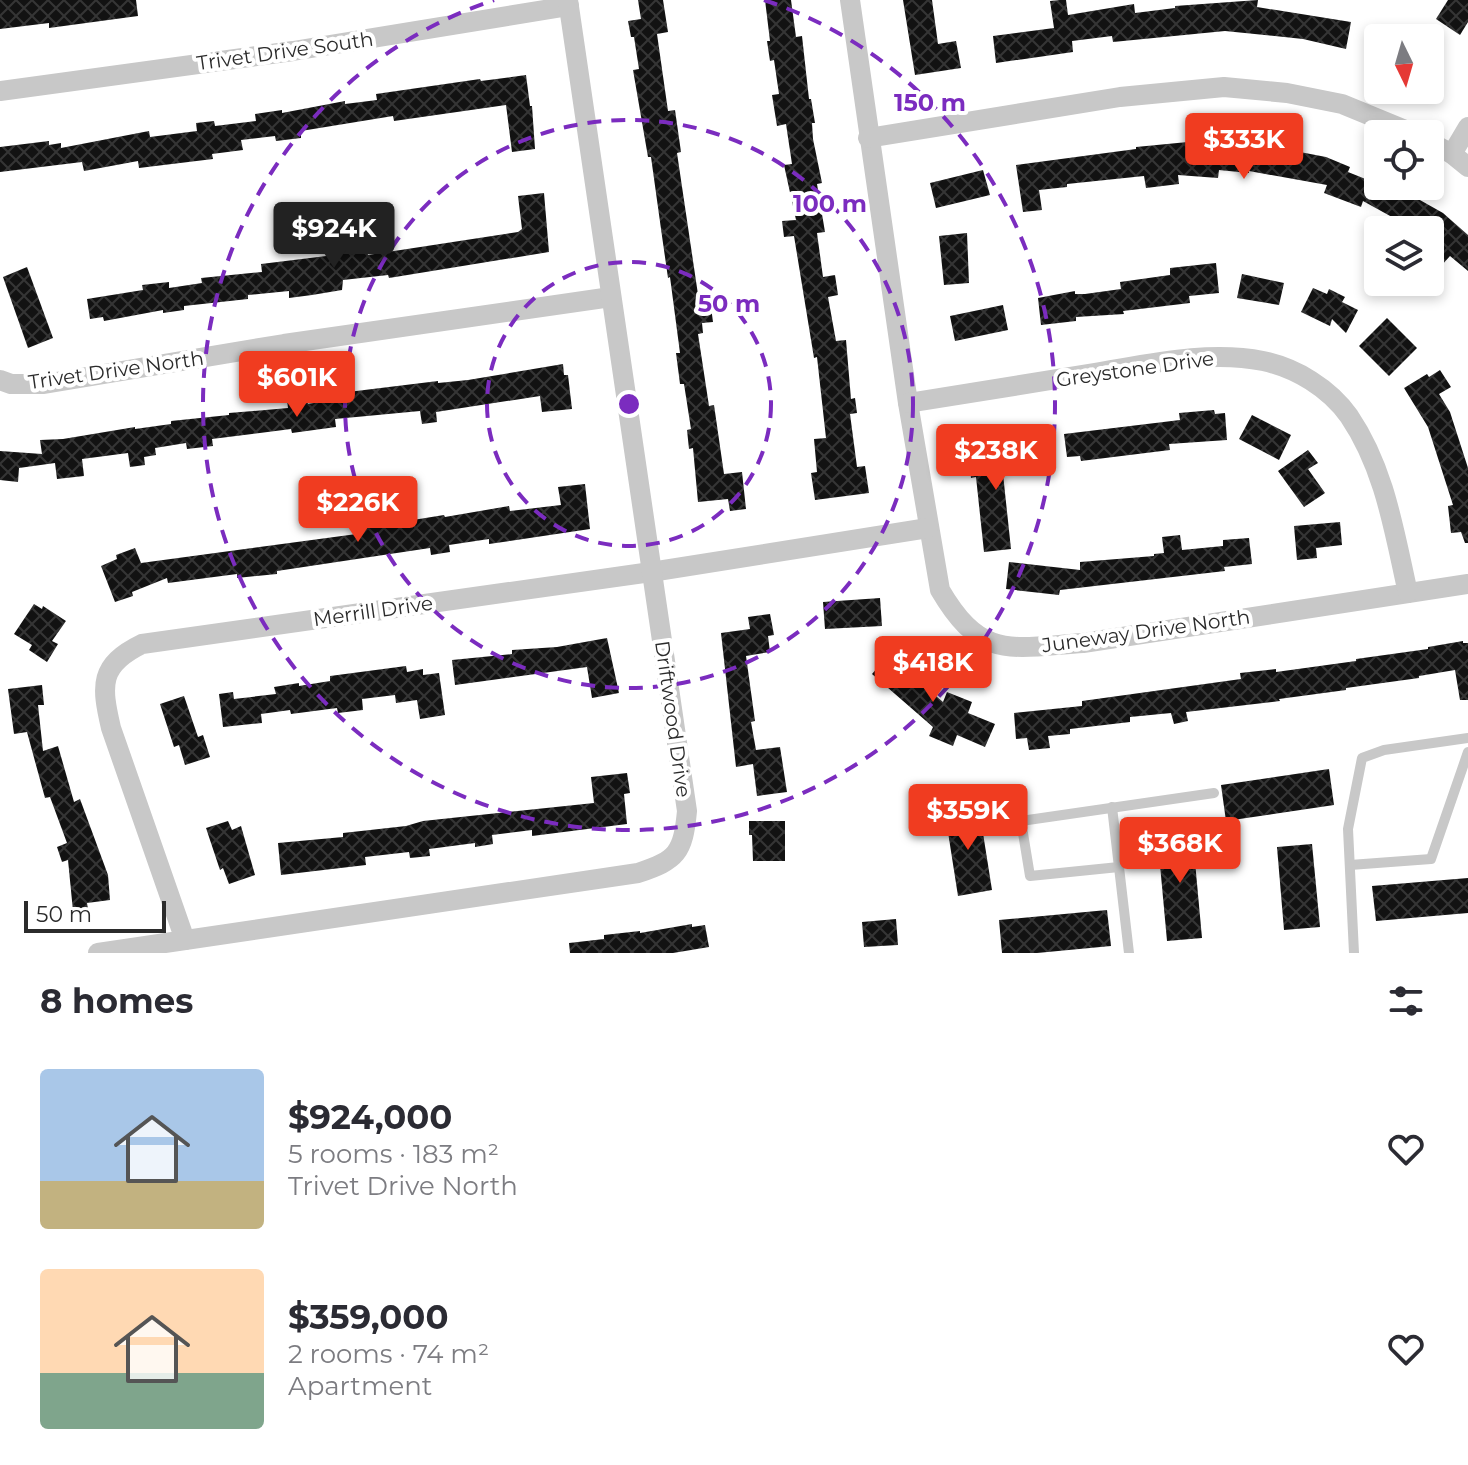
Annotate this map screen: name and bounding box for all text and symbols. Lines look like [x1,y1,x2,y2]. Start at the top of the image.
north arrow [1364,24,1444,104]
map controls [1364,24,1444,296]
street label: Trivet Drive South [195,27,375,75]
text: 150 m [894,88,966,117]
pin: $333K [1188,113,1300,181]
button: locate [1364,120,1444,200]
text: $333K [1203,123,1285,155]
text: 100 m [793,189,867,218]
pin: $924K [278,202,390,270]
text: $924K [291,212,377,244]
button: layers [1364,216,1444,296]
text: 50 m [698,289,760,318]
street label: Trivet Drive North [27,346,205,394]
street label: Greystone Drive [1055,346,1215,392]
pin: $601K [241,351,353,419]
text: $601K [257,361,337,393]
centre of rings [615,390,643,418]
pin: $238K [940,424,1052,492]
text: $238K [954,434,1038,466]
pin: $226K [302,476,414,544]
text: $226K [316,486,400,518]
street label: Merrill Drive [312,591,434,631]
street label: Juneway Drive North [1039,605,1252,658]
pin: $418K [877,636,989,704]
street label: Driftwood Drive [650,639,696,799]
text: $418K [893,646,973,678]
pin: $359K [912,784,1024,852]
text: $359K [927,794,1009,826]
pin: $368K [1124,817,1236,885]
text: $368K [1138,827,1222,859]
scale bar [24,897,166,933]
text: 50 m [36,901,92,928]
icon: filters [1384,979,1428,1023]
text: 8 homes [40,980,193,1022]
text: $924,000 [288,1096,452,1138]
icon: home [104,1101,200,1197]
icon: heart [1384,1127,1428,1171]
text: 5 rooms · 183 m² [288,1138,499,1170]
text: Trivet Drive North [288,1170,518,1202]
text: $359,000 [288,1296,449,1338]
icon: home [104,1301,200,1397]
icon: heart [1384,1327,1428,1371]
text: 2 rooms · 74 m² [288,1338,489,1370]
text: Apartment [288,1370,432,1402]

